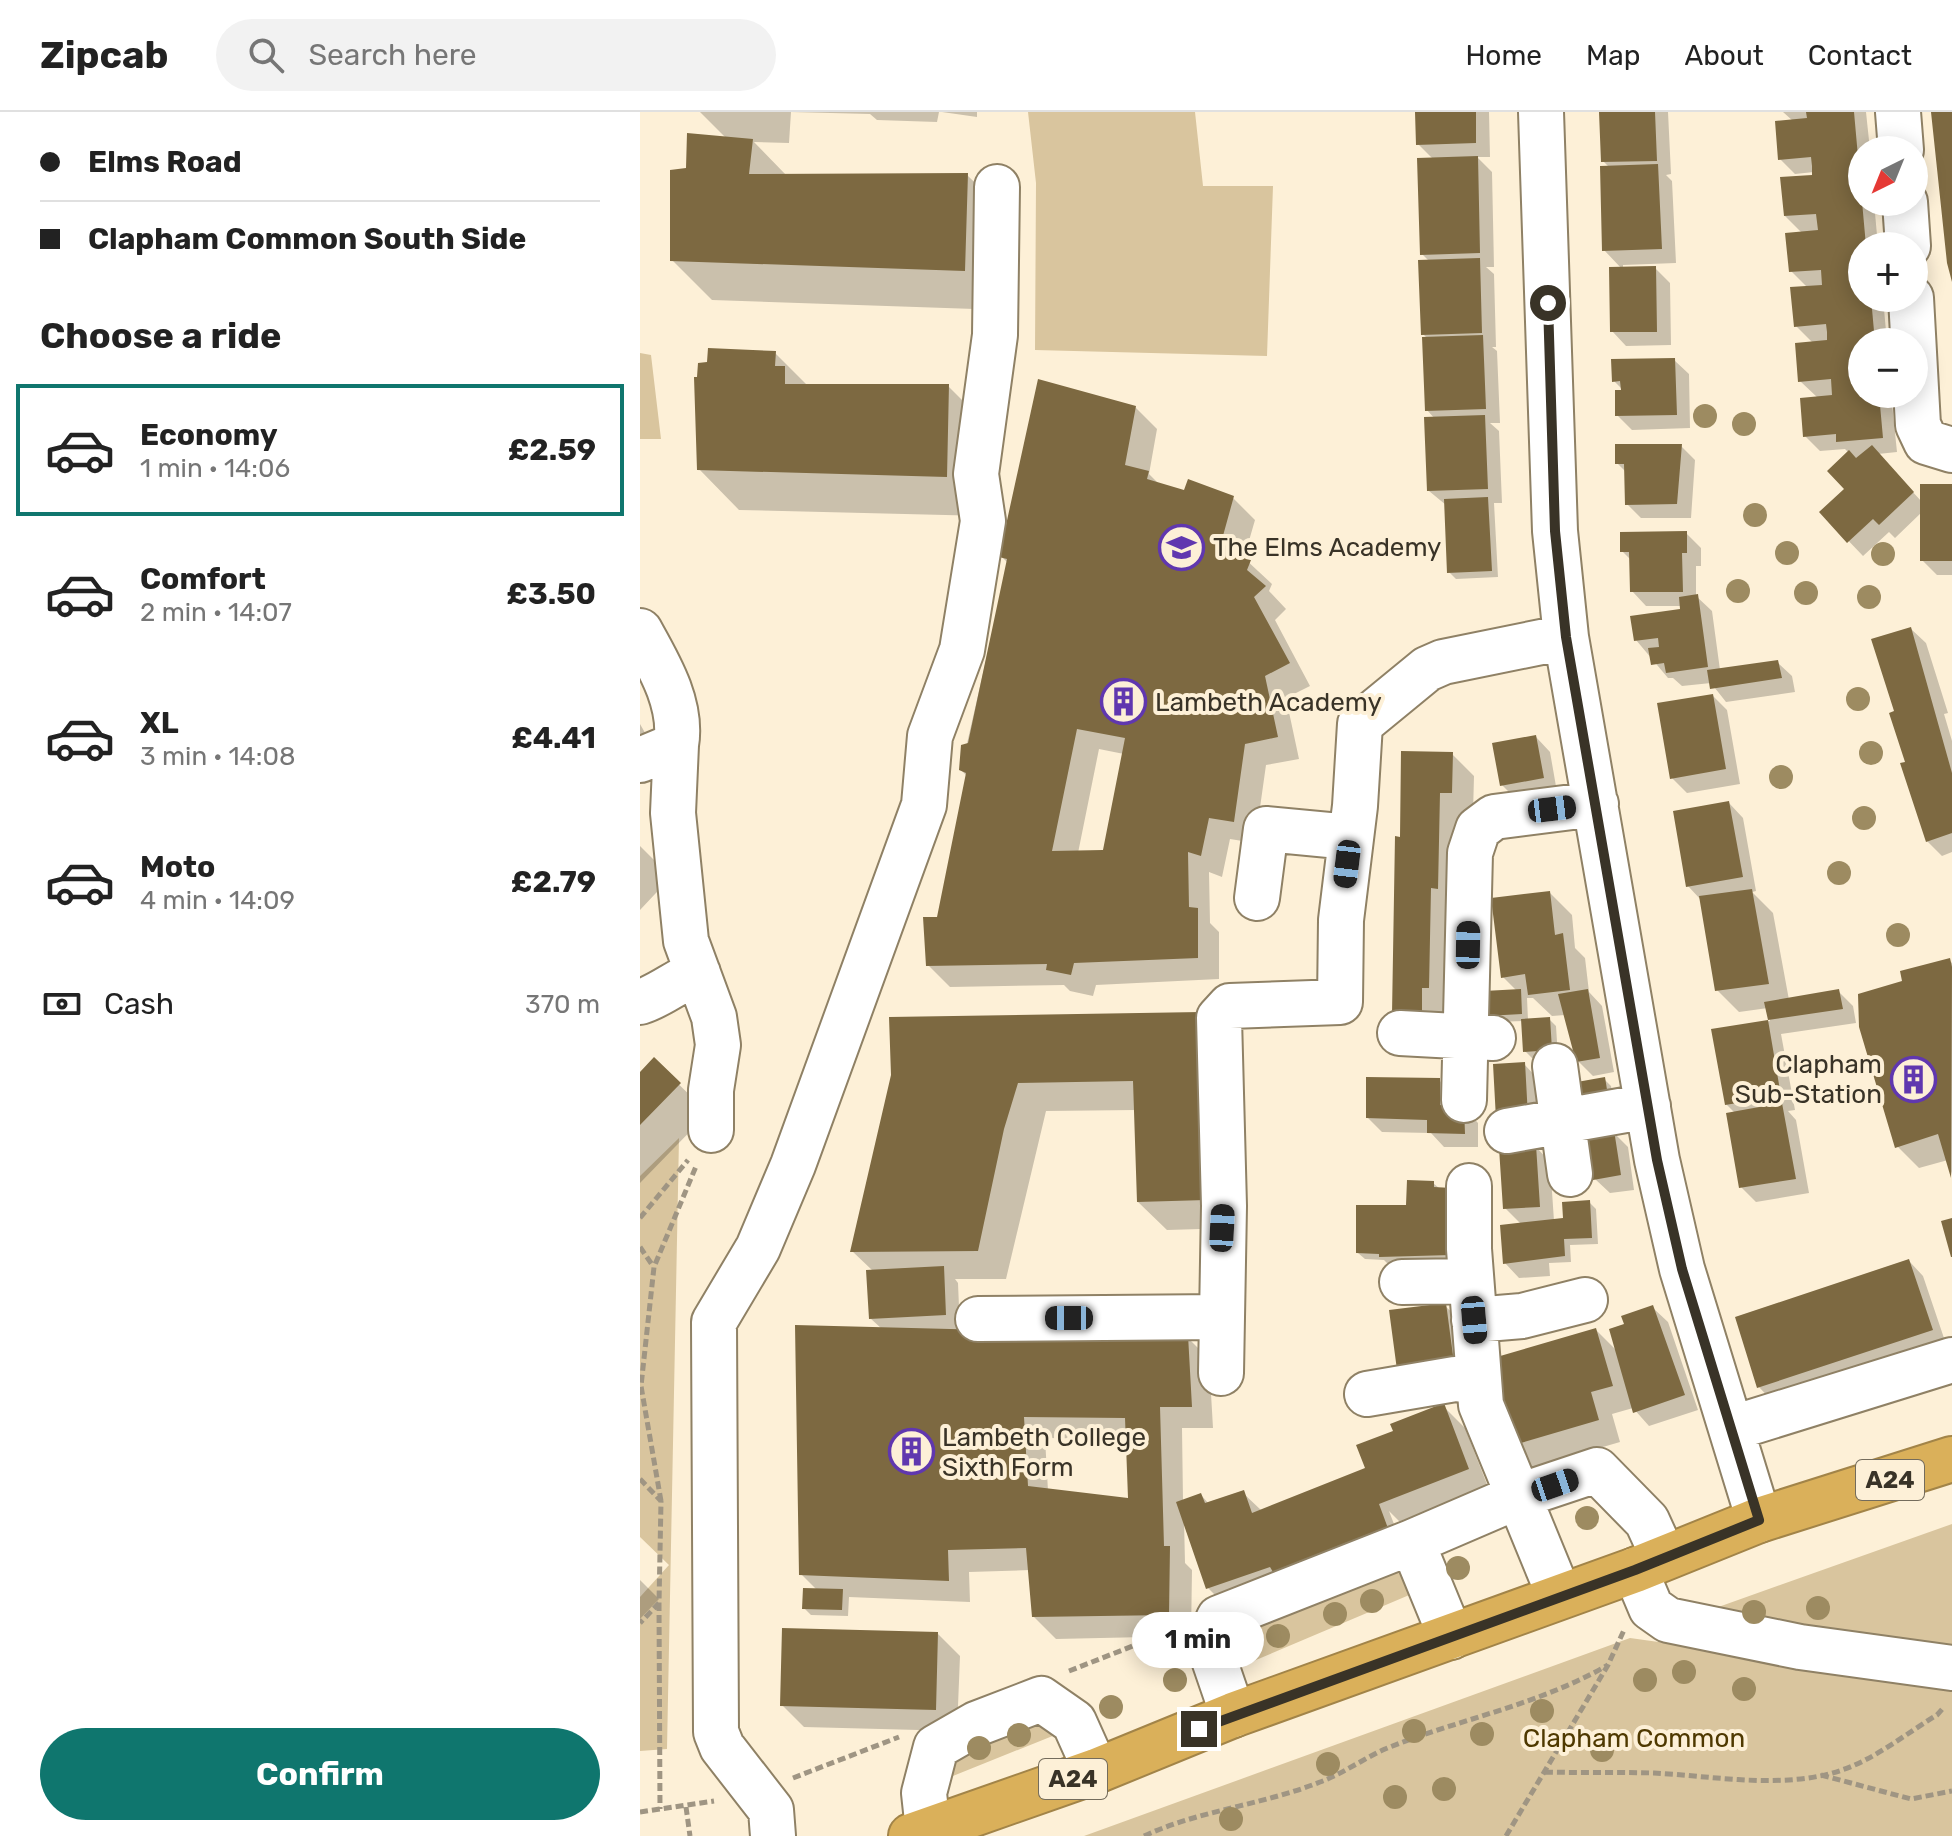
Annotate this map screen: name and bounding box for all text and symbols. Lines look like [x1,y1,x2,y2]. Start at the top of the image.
search box [216,19,776,91]
text: Zipcab [40,32,168,78]
icon: search [244,33,288,77]
text: Search here [308,37,477,73]
text: Home [1465,39,1542,72]
text: Map [1586,39,1640,72]
text: About [1684,39,1764,72]
text: Contact [1808,39,1912,72]
north arrow [1848,136,1928,216]
map controls [1848,136,1928,408]
text: Elms Road [88,144,242,180]
text: Clapham Common South Side [88,221,526,257]
button: + [1848,232,1928,312]
route start [1530,285,1566,321]
text: Choose a ride [40,314,281,357]
button: − [1848,328,1928,408]
icon: car [44,414,116,486]
text: Economy [140,417,278,453]
text: £2.59 [508,432,596,468]
text: 1 min · 14:06 [140,453,290,484]
school or university icon: The Elms Academy [1158,523,1206,571]
place label: The Elms Academy [1213,532,1441,563]
icon: car [44,558,116,630]
text: Comfort [140,561,266,597]
text: £3.50 [506,576,596,612]
text: 2 min · 14:07 [140,597,292,628]
building icon: Lambeth Academy [1100,678,1148,726]
place label: Lambeth Academy [1155,687,1382,718]
icon: car [44,702,116,774]
text: XL [140,705,179,741]
text: £4.41 [511,720,596,756]
text: 3 min · 14:08 [140,741,295,772]
car [1527,794,1577,824]
car [1332,839,1362,889]
icon: car [44,846,116,918]
text: Moto [140,849,215,885]
text: £2.79 [511,864,596,900]
text: 4 min · 14:09 [140,885,295,916]
car [1456,921,1480,969]
icon: cash [40,982,84,1026]
text: Cash [104,986,174,1022]
text: 370 m [525,989,600,1020]
place label: Clapham Sub-Station [1735,1049,1882,1110]
building icon: Clapham Sub-Station [1889,1055,1937,1103]
car [1209,1203,1235,1253]
car [1460,1295,1488,1345]
car [1045,1306,1093,1330]
place label: Lambeth College Sixth Form [942,1422,1146,1483]
building icon: Lambeth College Sixth Form [887,1428,935,1476]
road number: A24 [1856,1460,1924,1500]
car [1528,1466,1582,1504]
callout: 1 min [1133,1613,1265,1669]
text: 1 min [1165,1624,1231,1655]
route end [1181,1711,1217,1747]
park label: Clapham Common [1523,1723,1745,1754]
button: Confirm [40,1728,600,1820]
road number: A24 [1039,1759,1107,1799]

